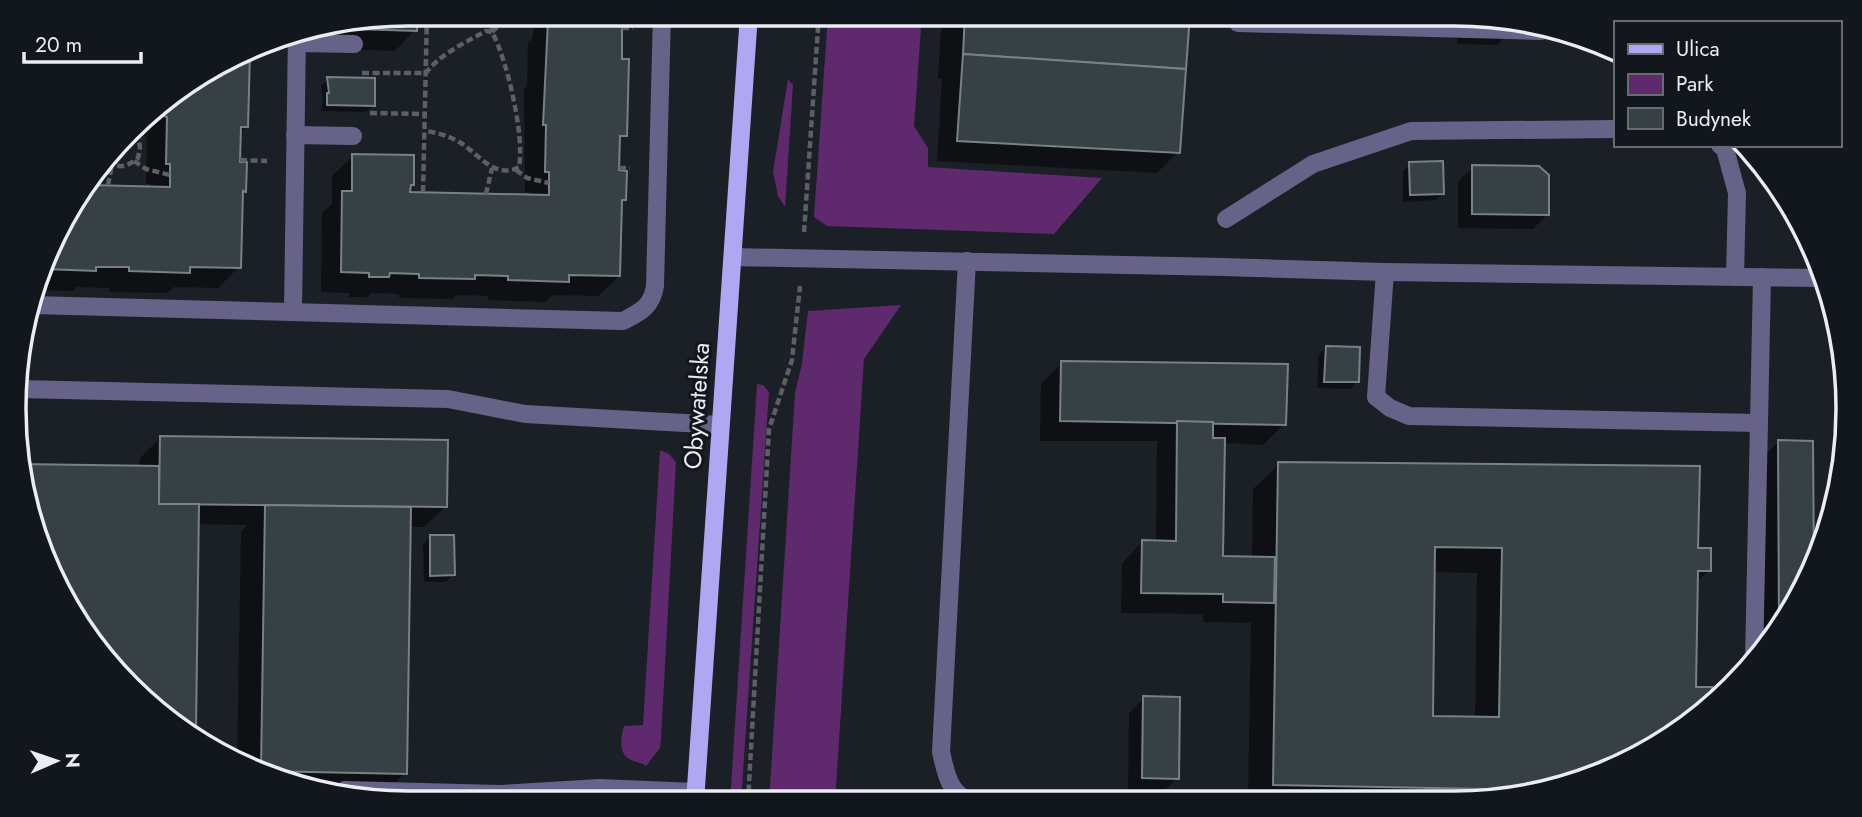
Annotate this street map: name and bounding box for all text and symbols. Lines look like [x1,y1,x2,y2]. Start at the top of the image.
scale bar [24,21,142,65]
legend [1614,21,1841,147]
text: 20 m [35,30,82,60]
text: Ulica [1676,34,1720,64]
text: Park [1676,69,1714,99]
text: Budynek [1676,104,1752,134]
street label: Obywatelska [675,341,718,470]
north arrow [21,726,91,796]
text: N [59,752,86,768]

